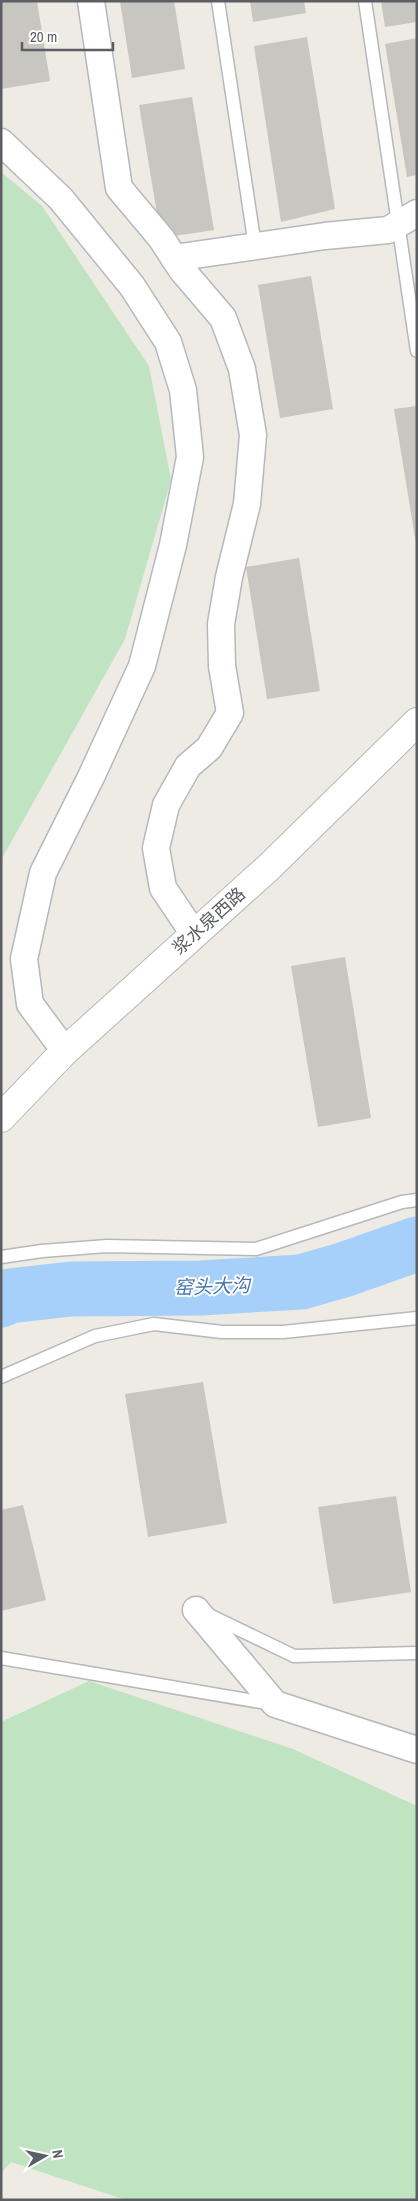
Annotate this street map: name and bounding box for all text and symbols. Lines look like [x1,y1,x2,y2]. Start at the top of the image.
scale bar [22,20,114,52]
text: 20 m [30,26,57,47]
street label: 浆水泉西路 [167,881,250,960]
water label: 窑头大沟 [174,1272,252,1300]
north arrow [20,2131,70,2181]
text: N [48,2148,67,2159]

